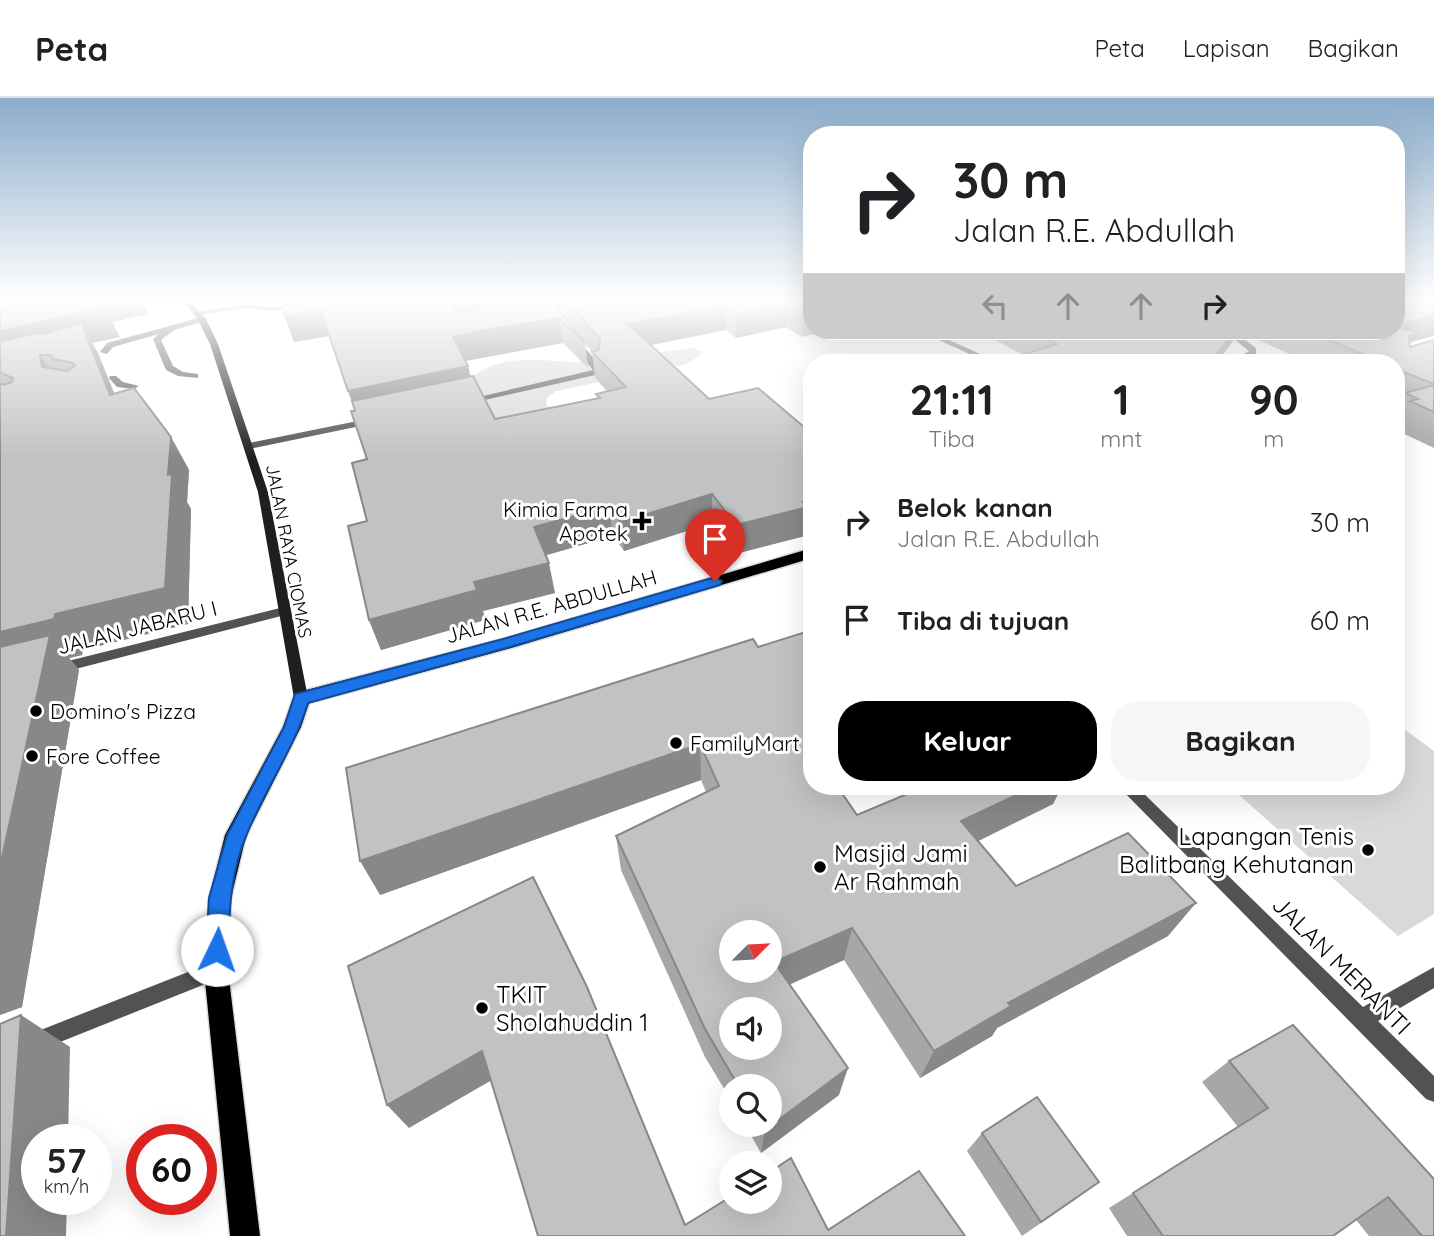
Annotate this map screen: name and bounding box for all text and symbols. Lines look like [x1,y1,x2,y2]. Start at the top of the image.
text: Peta [35,28,108,69]
text: Peta [1094,33,1145,63]
text: Lapisan [1183,33,1270,63]
text: Bagikan [1308,33,1399,63]
text: 30 m [953,149,1068,210]
icon: right [838,154,929,245]
text: Jalan R.E. Abdullah [953,210,1235,250]
icon: left [976,287,1014,325]
icon: ahead [1049,287,1087,325]
icon: ahead [1122,287,1160,325]
icon: right [1195,287,1233,325]
text: 21:11 [909,373,994,426]
text: 1 [1113,373,1130,426]
text: 90 [1249,373,1299,426]
text: Tiba [928,424,975,453]
text: mnt [1100,424,1142,453]
text: m [1263,424,1284,453]
street label: JALAN RAYA CIOMAS [261,462,317,640]
text: Belok kanan [897,491,1053,524]
place label: Kimia Farma Apotek [503,496,628,546]
icon: right [838,503,876,541]
text: 30 m [1310,506,1370,539]
pin [685,509,745,581]
marker: Kimia Farma Apotek [634,513,650,529]
icon: arrive [696,520,734,558]
text: Jalan R.E. Abdullah [897,524,1100,553]
street label: JALAN R.E. ABDULLAH [442,563,660,649]
street label: JALAN JABARU I [55,595,219,659]
icon: arrive [838,601,876,639]
text: Tiba di tujuan [897,604,1069,637]
text: 60 m [1310,604,1370,637]
place label: Domino's Pizza [50,698,196,724]
button: Keluar [838,701,1097,781]
button: Bagikan [1111,701,1370,781]
marker: Domino's Pizza [28,703,44,719]
place label: FamilyMart [690,730,800,756]
marker: FamilyMart [668,735,684,751]
place label: Fore Coffee [46,743,161,769]
marker: Fore Coffee [24,748,40,764]
place label: Lapangan Tenis Balitbang Kehutanan [1119,821,1354,879]
place label: Masjid Jami Ar Rahmah [834,838,968,896]
marker: Lapangan Tenis Balitbang Kehutanan [1360,842,1376,858]
marker: Masjid Jami Ar Rahmah [812,859,828,875]
street label: JALAN MERANTI [1266,889,1418,1041]
position arrow [180,913,254,987]
north arrow [719,920,782,984]
map controls [719,920,782,1214]
place label: TKIT Sholahuddin 1 [496,979,649,1037]
button: sound [719,997,782,1060]
marker: TKIT Sholahuddin 1 [474,1000,490,1016]
button: search [719,1074,782,1137]
speed limit sign: 60 [126,1124,217,1215]
text: 57 [47,1138,86,1182]
button: layers [719,1151,782,1214]
text: km/h [44,1175,89,1198]

